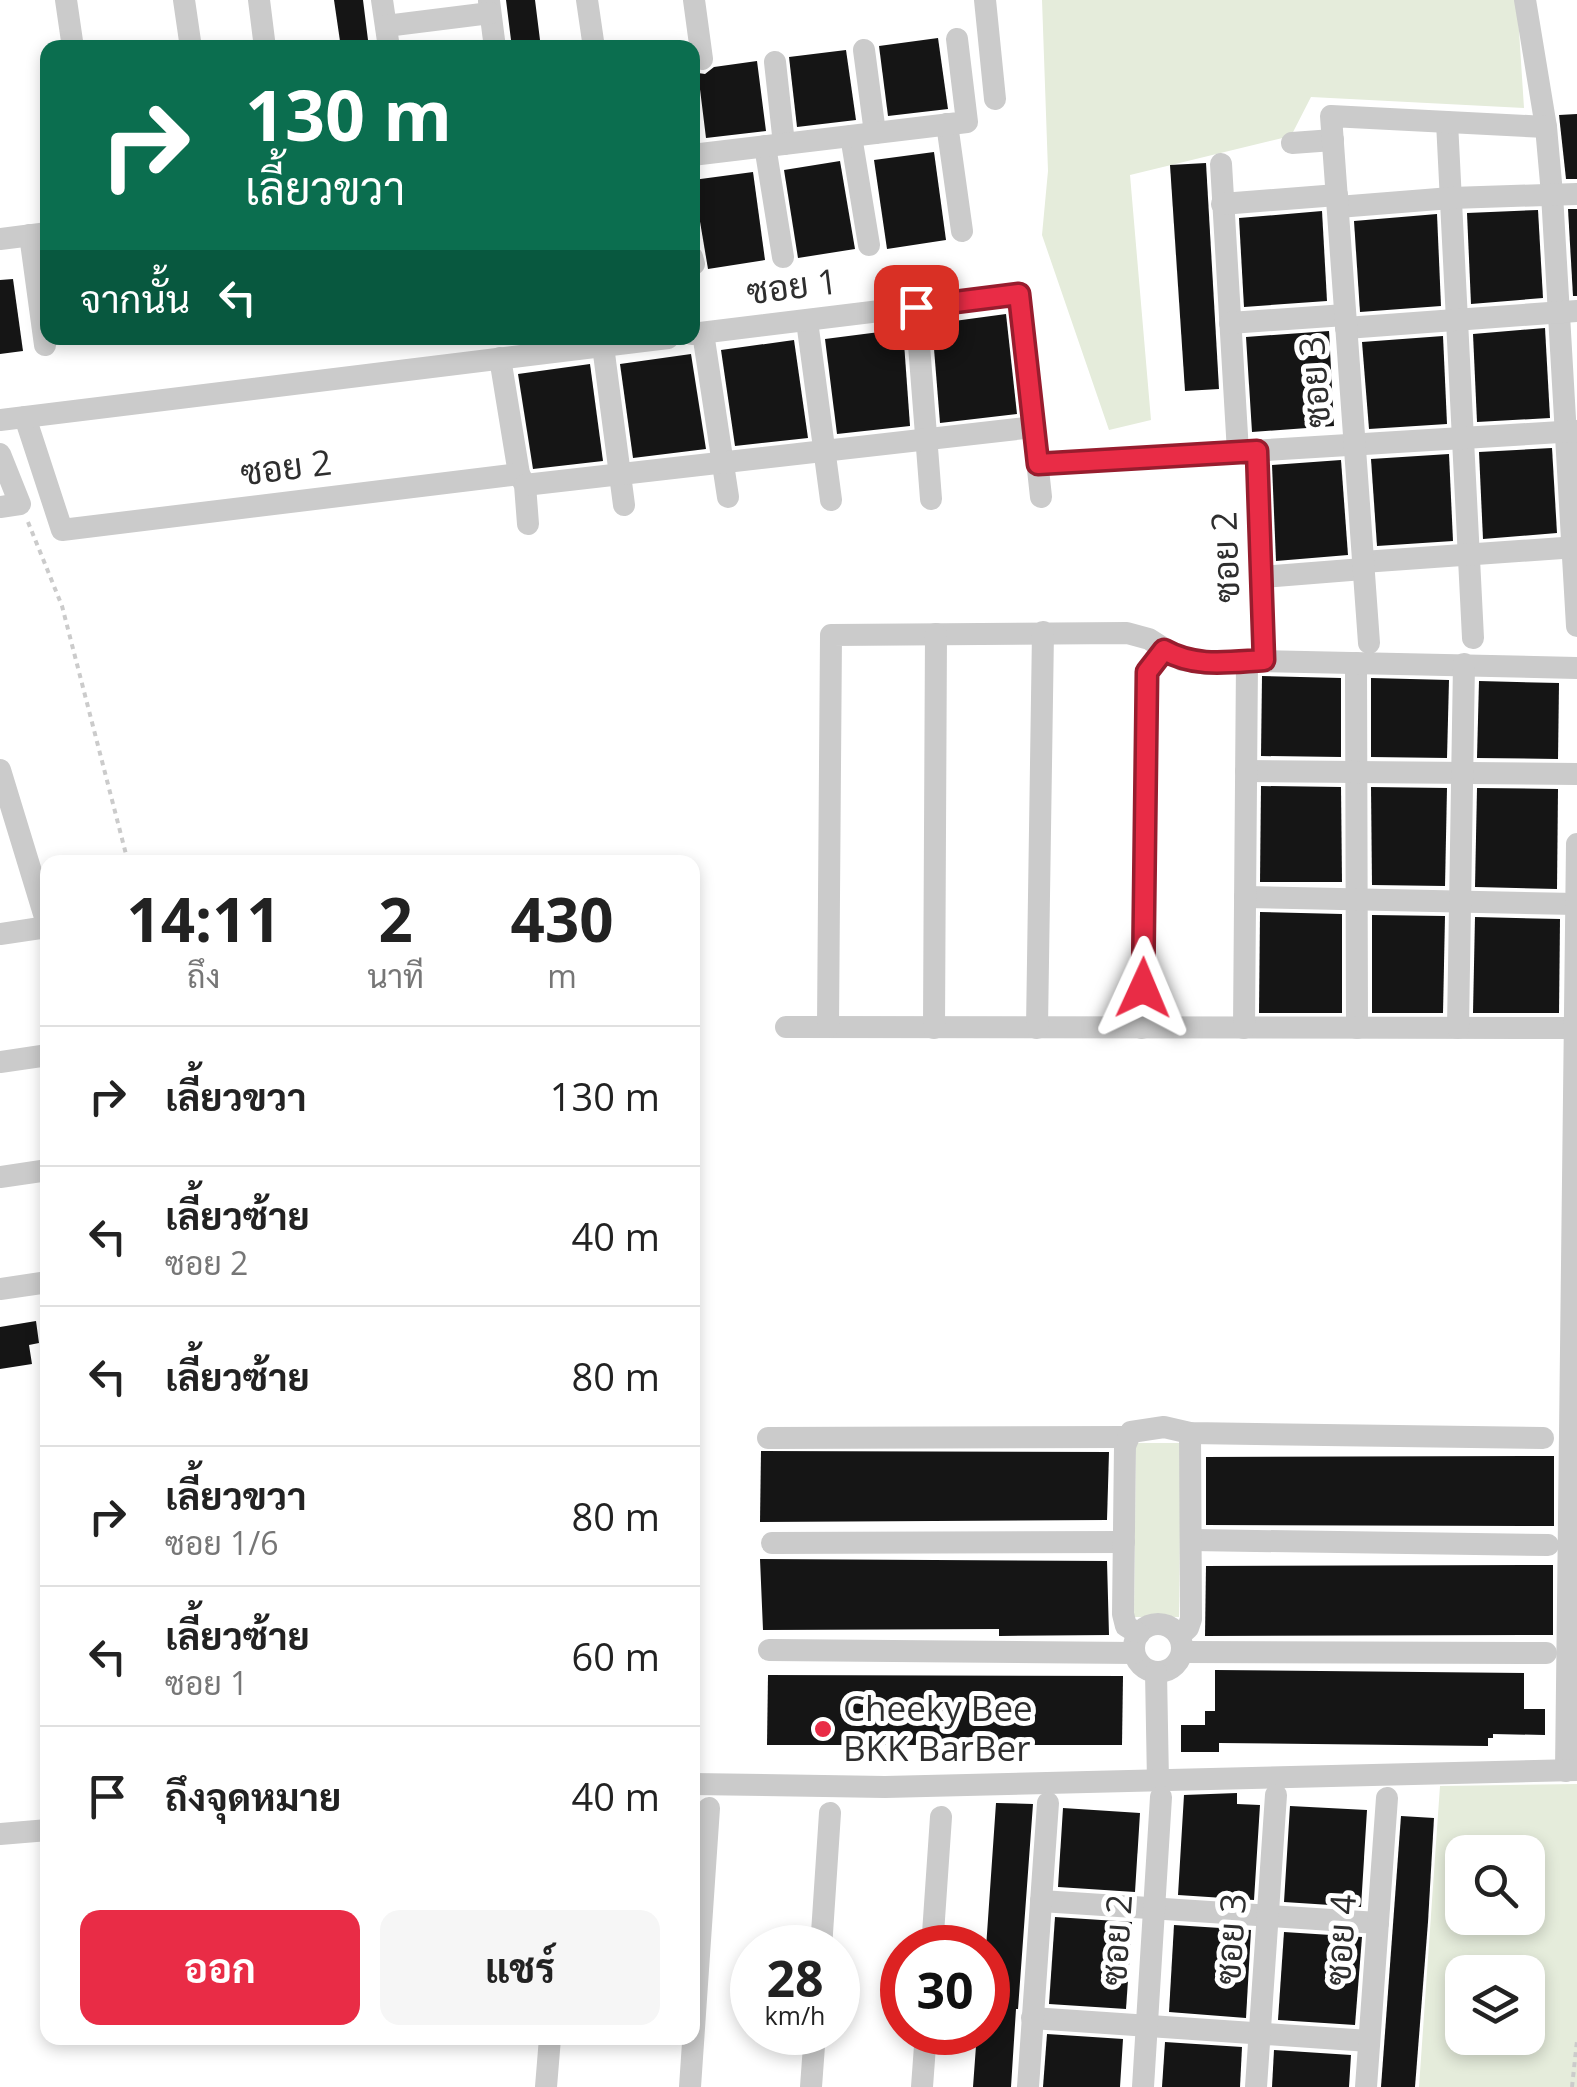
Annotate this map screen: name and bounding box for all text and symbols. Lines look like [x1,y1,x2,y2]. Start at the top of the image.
text: 130 m [245,66,452,162]
icon: right [80,80,210,210]
text: เลี้ยวขวา [245,157,405,218]
street label: ซอย 1 [744,257,840,314]
pin [874,265,959,350]
icon: left [210,270,265,325]
text: จากนั้น [80,272,190,324]
icon: arrive [889,280,944,335]
street label: ซอย 3 [1287,335,1340,429]
street label: ซอย 2 [238,438,334,495]
street label: ซอย 2 [1199,511,1250,603]
text: 14:11 [126,878,281,960]
text: 2 [379,878,413,960]
text: 430 [511,878,614,960]
position arrow [1091,936,1195,1040]
text: ถึง [187,954,220,997]
text: นาที [367,954,424,997]
text: m [547,954,577,997]
icon: right [80,1069,135,1124]
text: เลี้ยวขวา [165,1070,307,1122]
text: 130 m [550,1070,660,1122]
text: เลี้ยวซ้าย [165,1189,310,1241]
icon: left [80,1209,135,1264]
text: 40 m [571,1210,660,1262]
text: ซอย 2 [165,1241,248,1284]
icon: left [80,1349,135,1404]
text: เลี้ยวซ้าย [165,1350,310,1402]
text: 80 m [571,1350,660,1402]
text: เลี้ยวขวา [165,1469,307,1521]
icon: right [80,1489,135,1544]
text: 80 m [571,1490,660,1542]
text: ซอย 1/6 [165,1521,278,1564]
text: เลี้ยวซ้าย [165,1609,310,1661]
icon: left [80,1629,135,1684]
text: 60 m [571,1630,660,1682]
text: ซอย 1 [165,1661,248,1704]
place label: Cheeky Bee BKK BarBer [843,1684,1033,1771]
marker: Cheeky Bee BKK BarBer [812,1718,834,1740]
icon: arrive [80,1769,135,1824]
text: ถึงจุดหมาย [165,1770,341,1822]
text: 40 m [571,1770,660,1822]
map controls [1445,1835,1545,2055]
button: search [1445,1835,1545,1935]
street label: ซอย 3 [1203,1892,1256,1986]
street label: ซอย 2 [1089,1893,1142,1987]
street label: ซอย 4 [1313,1893,1366,1987]
button: ออก [80,1910,360,2025]
button: แชร์ [380,1910,660,2025]
speed limit sign: 30 [880,1925,1010,2055]
text: 28 [766,1944,824,2012]
button: layers [1445,1955,1545,2055]
text: km/h [765,1998,825,2032]

